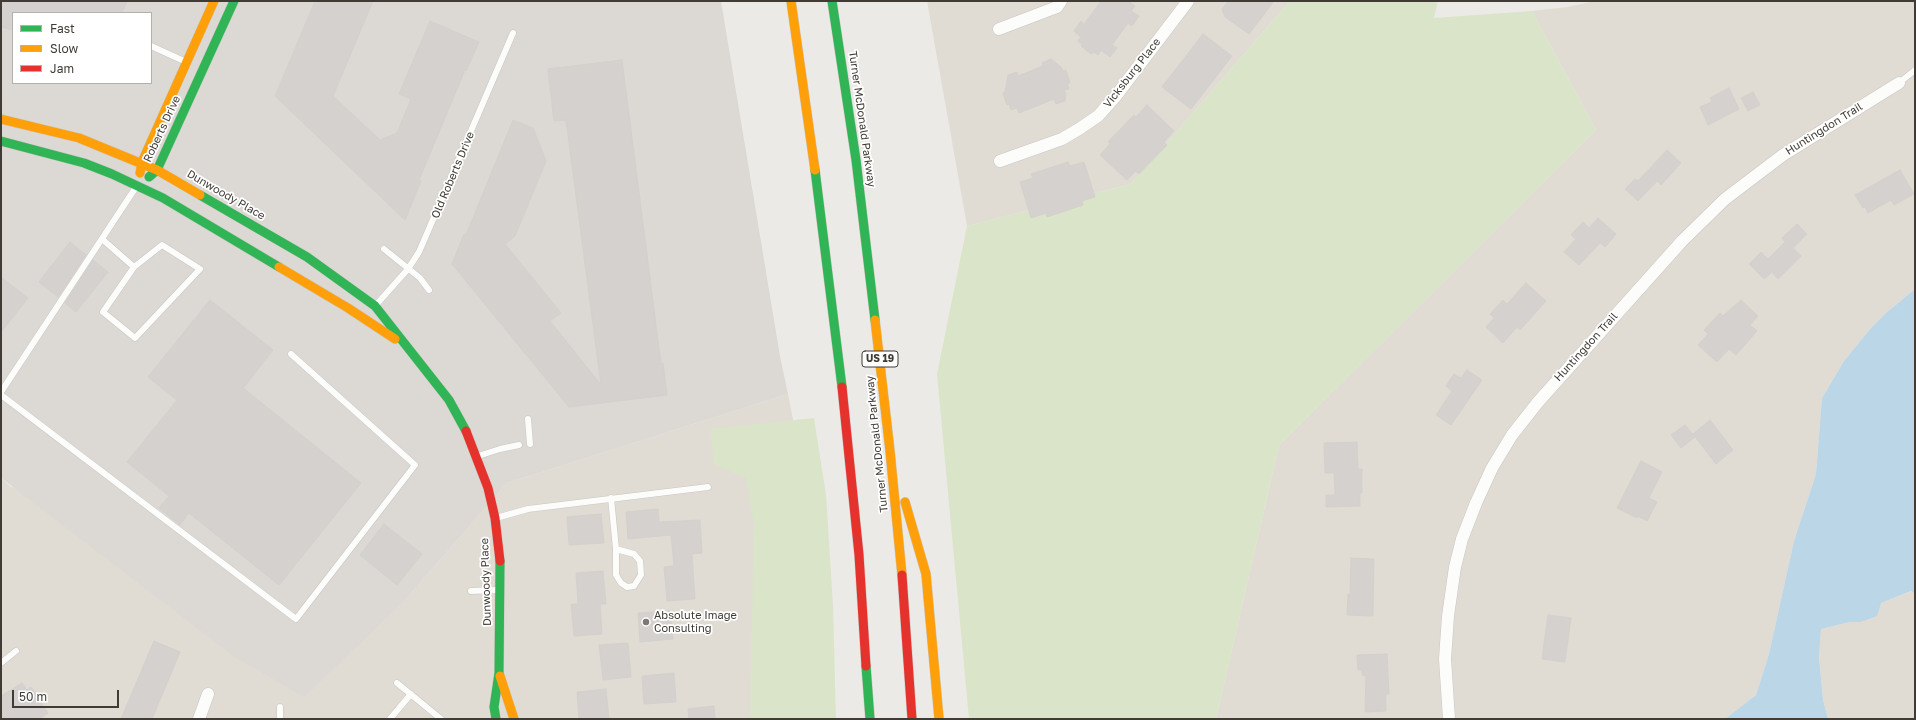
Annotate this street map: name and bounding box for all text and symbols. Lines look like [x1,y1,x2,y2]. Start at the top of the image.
legend [12,12,152,84]
text: Fast [50,21,75,36]
street label: Vicksburg Place [1101,36,1163,110]
text: Slow [50,41,78,56]
street label: Turner McDonald Parkway [846,50,878,188]
text: Jam [50,61,74,76]
street label: Roberts Drive [141,94,183,164]
street label: Huntingdon Trail [1783,100,1865,158]
street label: Old Roberts Drive [429,130,477,220]
street label: Dunwoody Place [185,167,267,223]
street label: Huntingdon Trail [1552,310,1620,384]
road number: US 19 [862,351,898,367]
street label: Turner McDonald Parkway [863,375,891,513]
street label: Dunwoody Place [478,538,494,626]
place label: Absolute Image Consulting [654,609,737,635]
marker: Absolute Image Consulting [641,617,651,627]
scale bar [14,682,121,708]
text: 50 m [19,689,47,704]

